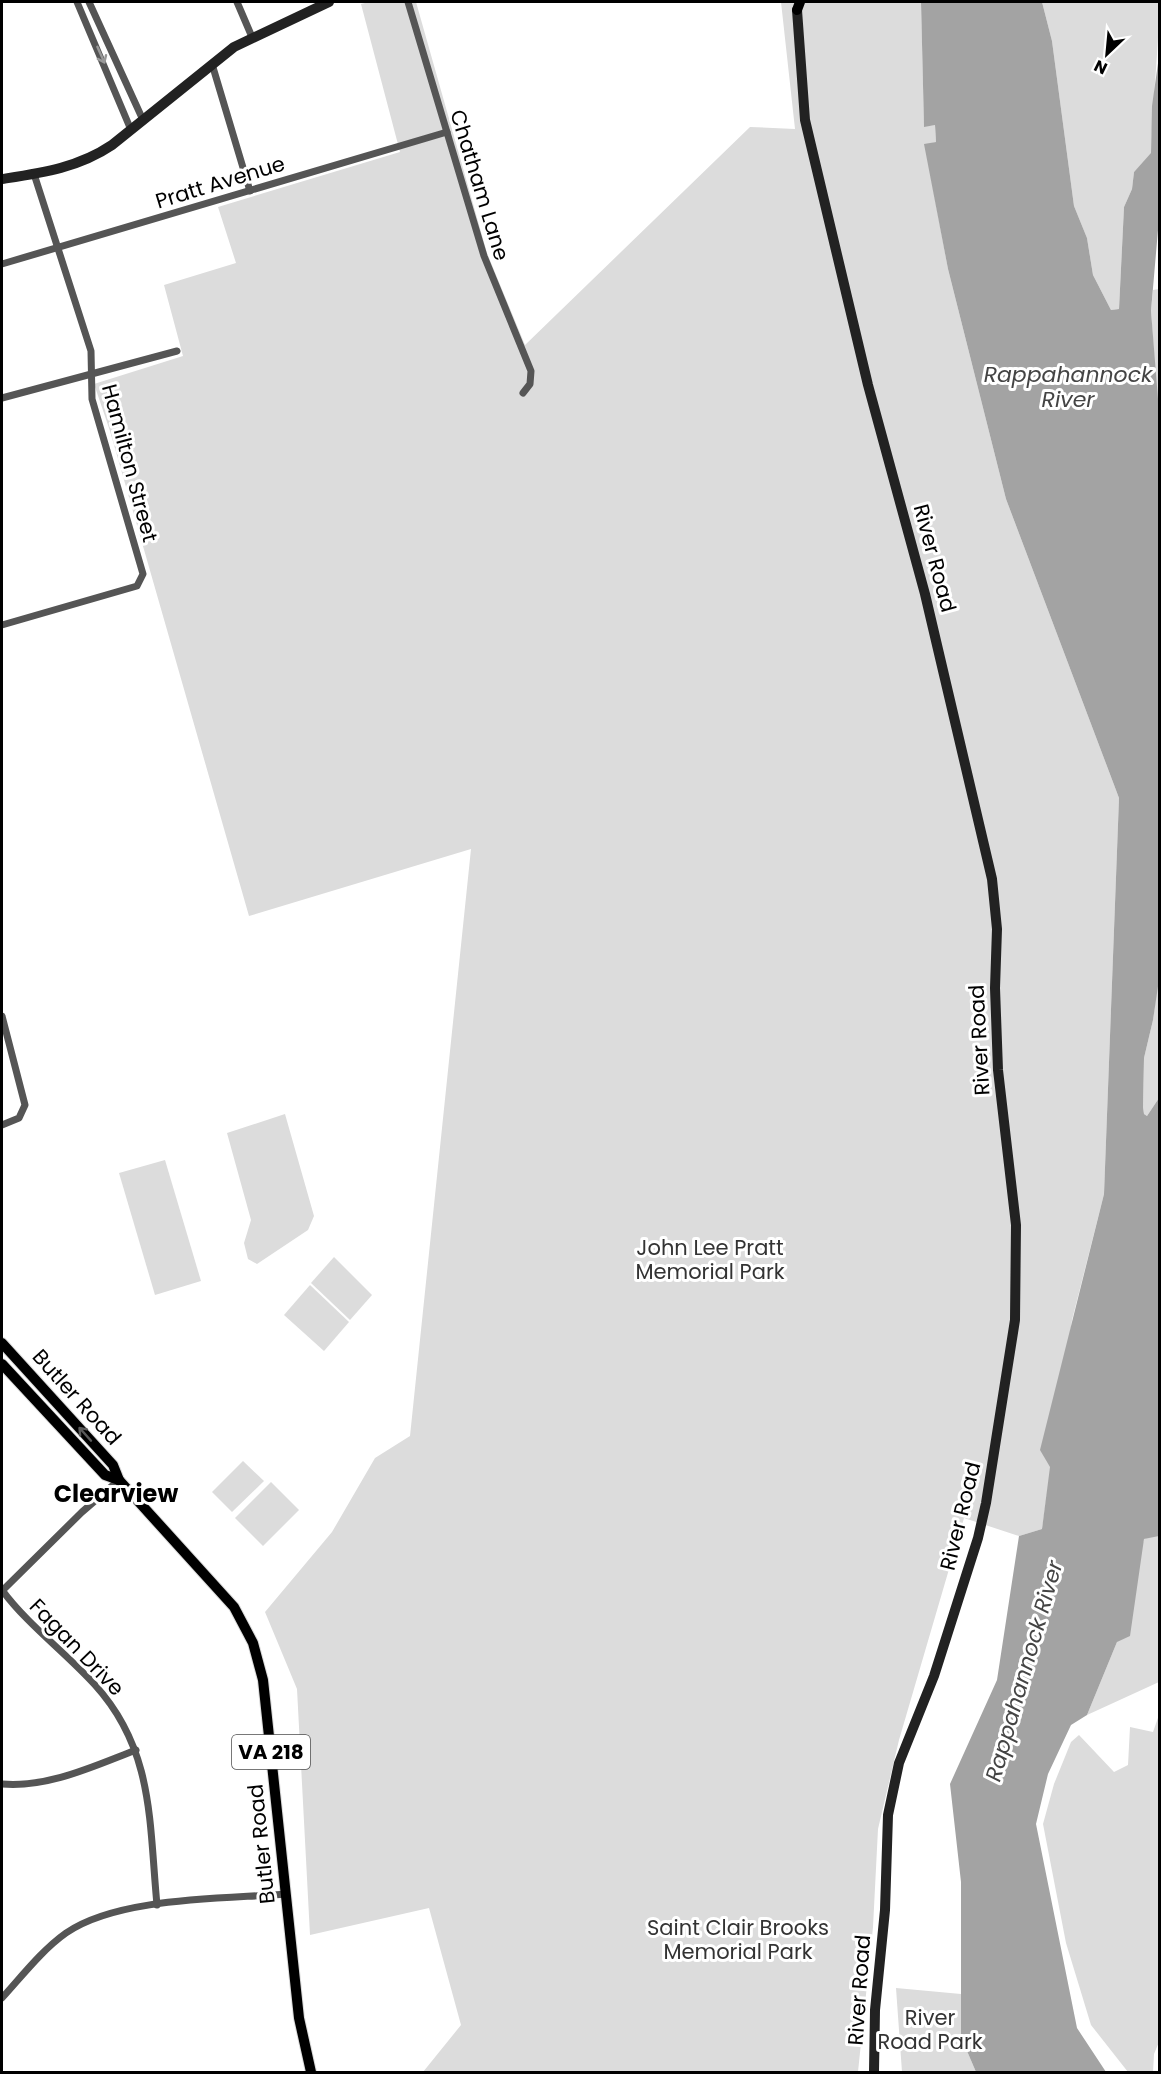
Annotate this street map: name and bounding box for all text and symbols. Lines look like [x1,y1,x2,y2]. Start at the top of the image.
north arrow [1077,24,1137,84]
one-way arrow [95,46,107,64]
text: N [1090,54,1111,80]
street label: Chatham Lane [443,106,517,264]
street label: Pratt Avenue [152,149,288,215]
water label: Rappahannock River [984,359,1154,415]
street label: Hamilton Street [95,381,165,545]
street label: River Road [907,501,963,615]
street label: River Road [962,984,996,1096]
park label: John Lee Pratt Memorial Park [635,1233,785,1286]
street label: Butler Road [26,1343,128,1451]
one-way arrow [78,1427,92,1442]
street label: River Road [933,1459,987,1573]
district label: Clearview [54,1477,178,1510]
water label: Rappahannock River [978,1556,1071,1785]
street label: Fagan Drive [23,1592,131,1702]
road number: VA 218 [232,1735,310,1769]
street label: Butler Road [240,1783,282,1905]
park label: Saint Clair Brooks Memorial Park [647,1913,829,1966]
street label: River Road [841,1934,877,2046]
park label: River Road Park [877,2003,983,2056]

